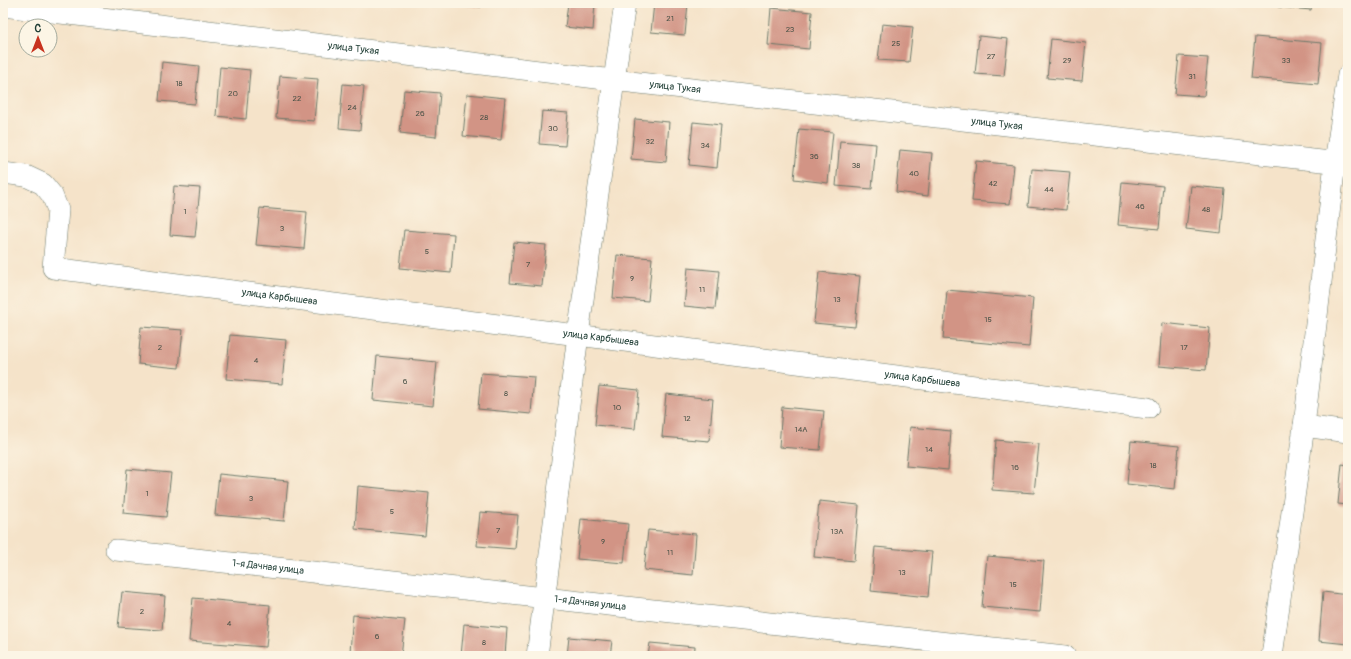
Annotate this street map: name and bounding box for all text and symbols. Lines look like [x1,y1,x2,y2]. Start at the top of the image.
house number: 21 [666,14,674,23]
north arrow [18,18,58,58]
text: С [35,22,42,35]
house number: 23 [786,25,795,34]
street label: улица Тукая [326,39,380,58]
house number: 25 [892,39,900,48]
house number: 27 [987,52,996,61]
house number: 29 [1063,56,1071,65]
house number: 33 [1282,56,1291,65]
house number: 31 [1188,72,1196,81]
street label: улица Тукая [648,78,702,96]
house number: 18 [175,79,183,88]
house number: 20 [228,89,239,98]
house number: 22 [293,94,302,103]
house number: 24 [347,103,357,112]
house number: 26 [415,109,425,118]
house number: 28 [480,113,488,122]
street label: улица Тукая [970,115,1024,133]
house number: 30 [548,124,558,133]
house number: 32 [646,137,655,146]
house number: 34 [700,141,710,150]
house number: 36 [809,152,819,161]
house number: 38 [852,161,860,170]
house number: 40 [909,169,920,178]
house number: 42 [988,179,998,188]
house number: 44 [1044,185,1054,194]
house number: 46 [1135,202,1145,211]
house number: 48 [1202,205,1210,214]
house number: 1 [183,207,187,216]
house number: 3 [280,224,285,233]
house number: 5 [425,247,429,256]
house number: 7 [526,260,531,269]
house number: 9 [630,274,634,283]
house number: 11 [699,285,705,294]
street label: улица Карбышева [240,286,318,308]
house number: 13 [833,295,841,304]
house number: 15 [984,315,992,324]
street label: улица Карбышева [562,327,640,349]
house number: 2 [158,343,163,352]
house number: 17 [1180,343,1188,352]
house number: 4 [254,356,259,365]
street label: улица Карбышева [883,368,961,390]
house number: 6 [403,377,408,386]
house number: 8 [504,389,508,398]
house number: 10 [613,403,622,412]
house number: 12 [683,414,691,423]
house number: 14А [795,425,807,434]
house number: 14 [925,445,933,454]
house number: 18 [1149,461,1157,470]
house number: 16 [1011,463,1019,472]
house number: 1 [145,489,149,498]
house number: 3 [249,494,254,503]
house number: 5 [390,507,394,516]
house number: 7 [496,526,501,535]
house number: 13А [831,527,843,536]
house number: 9 [601,537,605,546]
house number: 11 [667,548,673,557]
street label: 1-я Дачная улица [231,557,305,577]
house number: 13 [898,568,906,577]
house number: 15 [1009,580,1017,589]
street label: 1-я Дачная улица [553,593,627,613]
house number: 2 [140,607,145,616]
house number: 4 [227,619,232,628]
house number: 6 [375,632,380,641]
house number: 8 [482,638,486,647]

